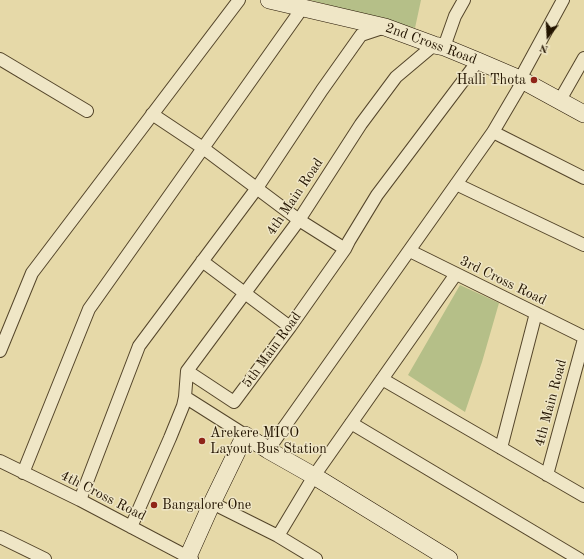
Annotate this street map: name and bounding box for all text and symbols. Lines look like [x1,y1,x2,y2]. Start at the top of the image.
north arrow [528,16,568,56]
street label: 2nd Cross Road [383,20,479,68]
text: N [538,41,550,54]
place label: Halli Thota [456,72,526,88]
marker: Halli Thota [529,75,539,85]
street label: 4th Main Road [263,155,327,239]
street label: 3rd Cross Road [457,253,549,309]
street label: 5th Main Road [239,309,305,391]
street label: 4th Main Road [531,358,571,448]
place label: Arekere MICO Layout Bus Station [210,425,327,458]
marker: Arekere MICO Layout Bus Station [197,436,207,446]
street label: 4th Cross Road [57,467,149,525]
place label: Bangalore One [162,497,251,513]
marker: Bangalore One [149,500,159,510]

